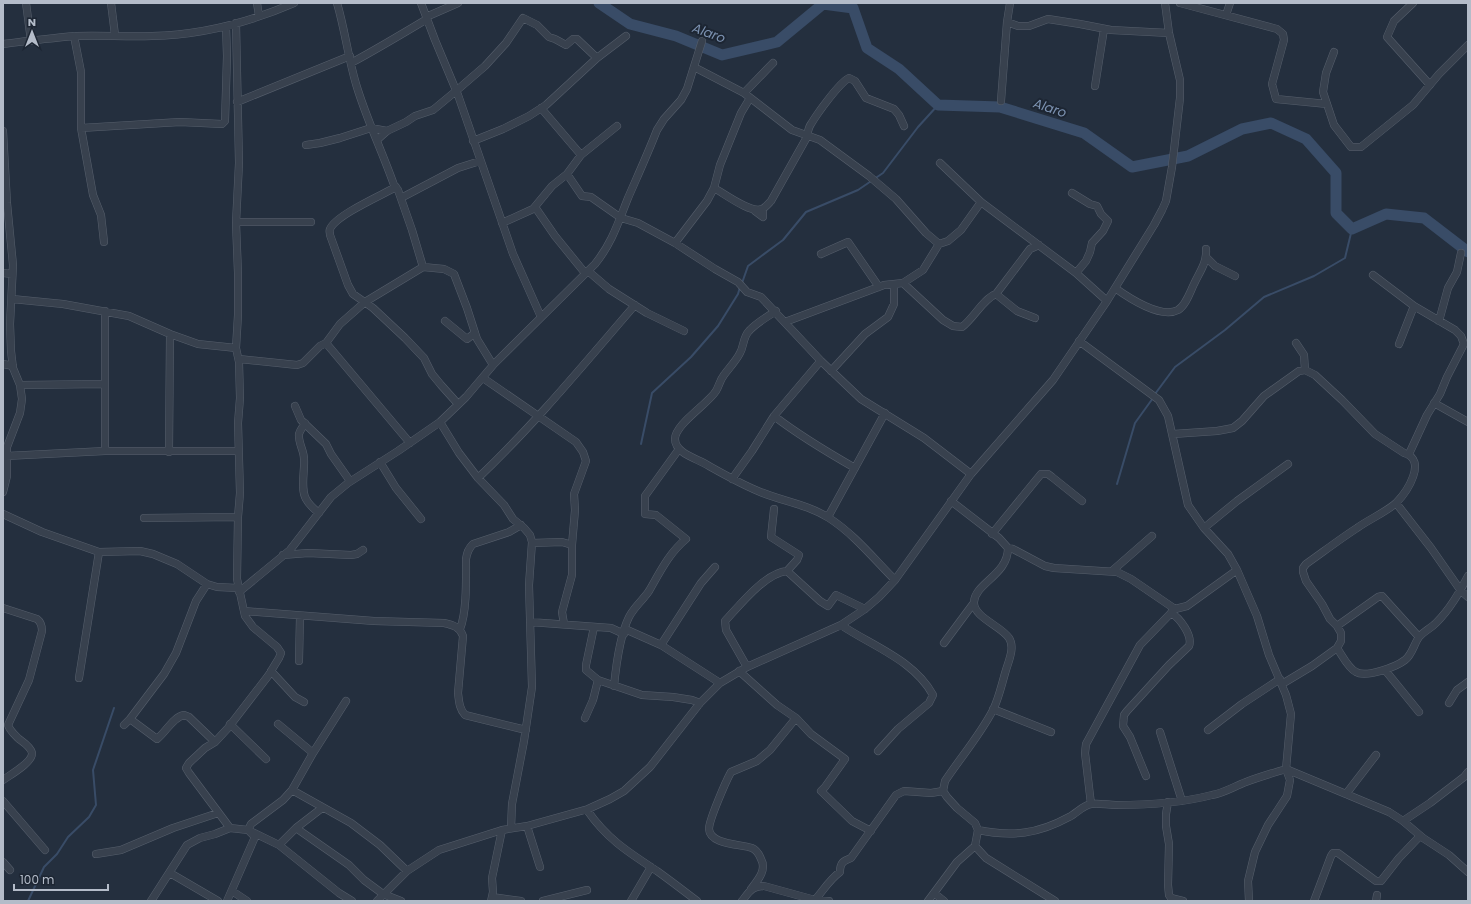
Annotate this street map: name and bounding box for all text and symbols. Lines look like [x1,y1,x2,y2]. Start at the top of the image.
north arrow [12,12,52,52]
text: N [28,14,36,30]
water label: Alaro [689,18,728,48]
water label: Alaro [1030,93,1069,122]
scale bar [14,866,108,892]
text: 100 m [20,871,54,888]

